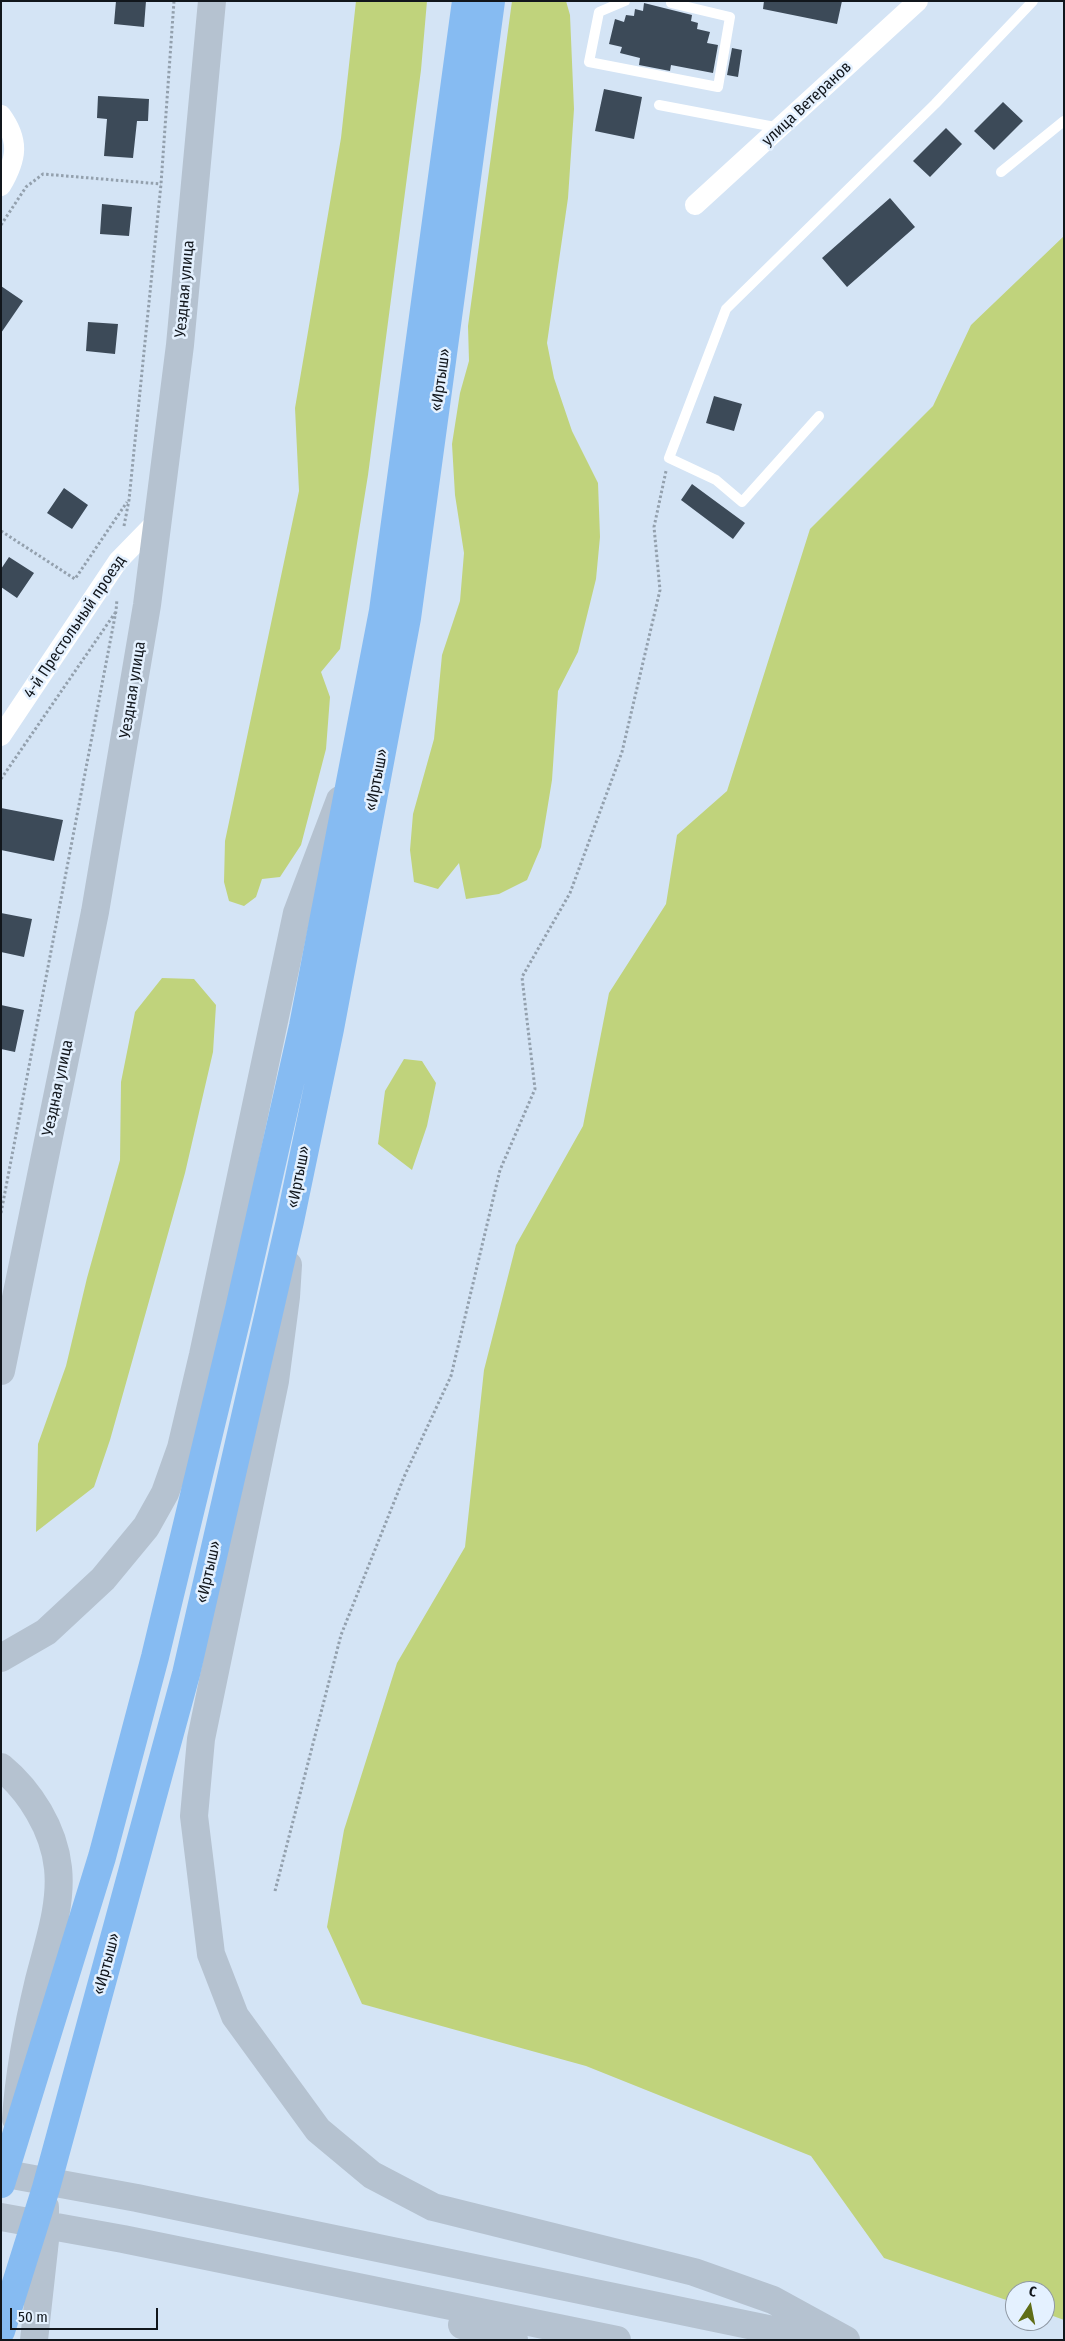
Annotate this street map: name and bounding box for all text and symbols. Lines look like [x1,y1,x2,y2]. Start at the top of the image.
street label: улица Ветеранов [758,58,856,150]
street label: Уездная улица [171,239,199,339]
street label: «Иртыш» [427,347,455,413]
street label: 4-й Престольный проезд [20,552,130,702]
street label: Уездная улица [116,640,150,740]
street label: «Иртыш» [362,747,392,813]
street label: Уездная улица [38,1038,78,1138]
street label: «Иртыш» [284,1144,314,1210]
street label: «Иртыш» [192,1539,226,1605]
street label: «Иртыш» [89,1931,125,1997]
north arrow [1005,2281,1055,2331]
text: С [1028,2283,1038,2301]
scale bar [12,2298,160,2330]
text: 50 m [18,2308,48,2326]

